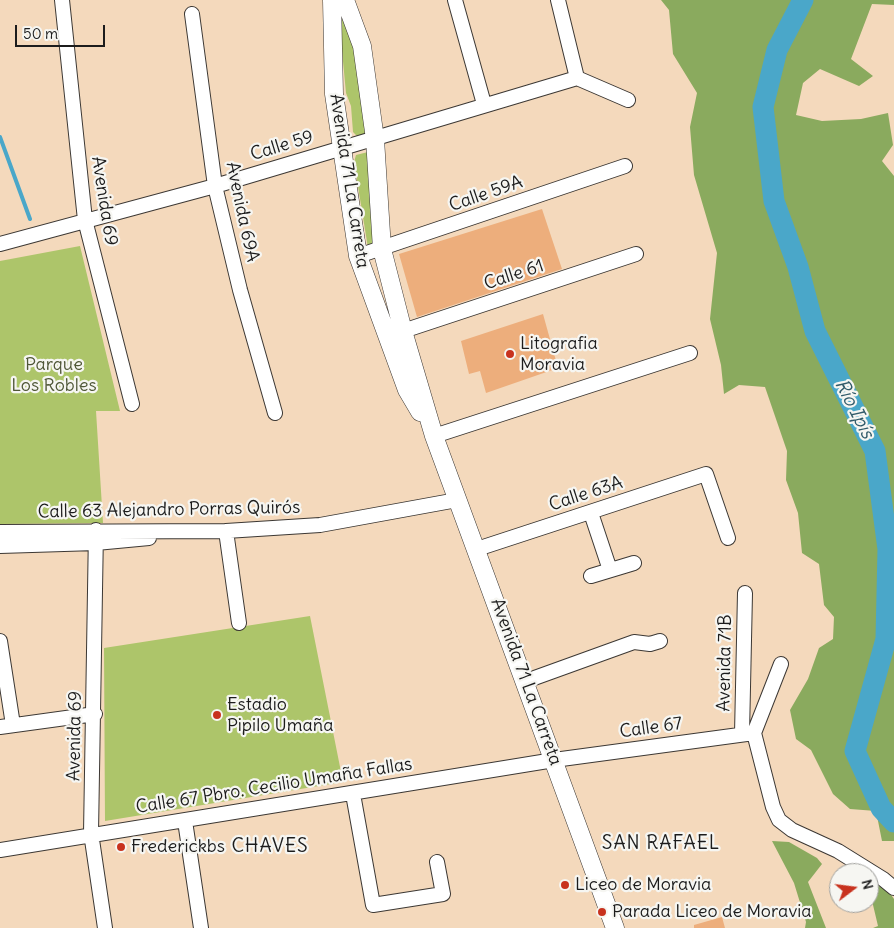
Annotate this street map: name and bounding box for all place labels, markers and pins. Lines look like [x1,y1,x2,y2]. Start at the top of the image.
place label: Litografia Moravia [520,333,598,376]
marker: Litografia Moravia [504,348,516,360]
place label: Estadio Pipilo Umaña [227,694,333,736]
marker: Estadio Pipilo Umaña [211,709,223,721]
place label: Frederickbs [131,836,225,858]
marker: Frederickbs [115,841,127,853]
place label: Liceo de Moravia [575,874,711,896]
marker: Liceo de Moravia [559,879,571,891]
place label: Parada Liceo de Moravia [612,901,811,923]
marker: Parada Liceo de Moravia [596,906,608,918]

